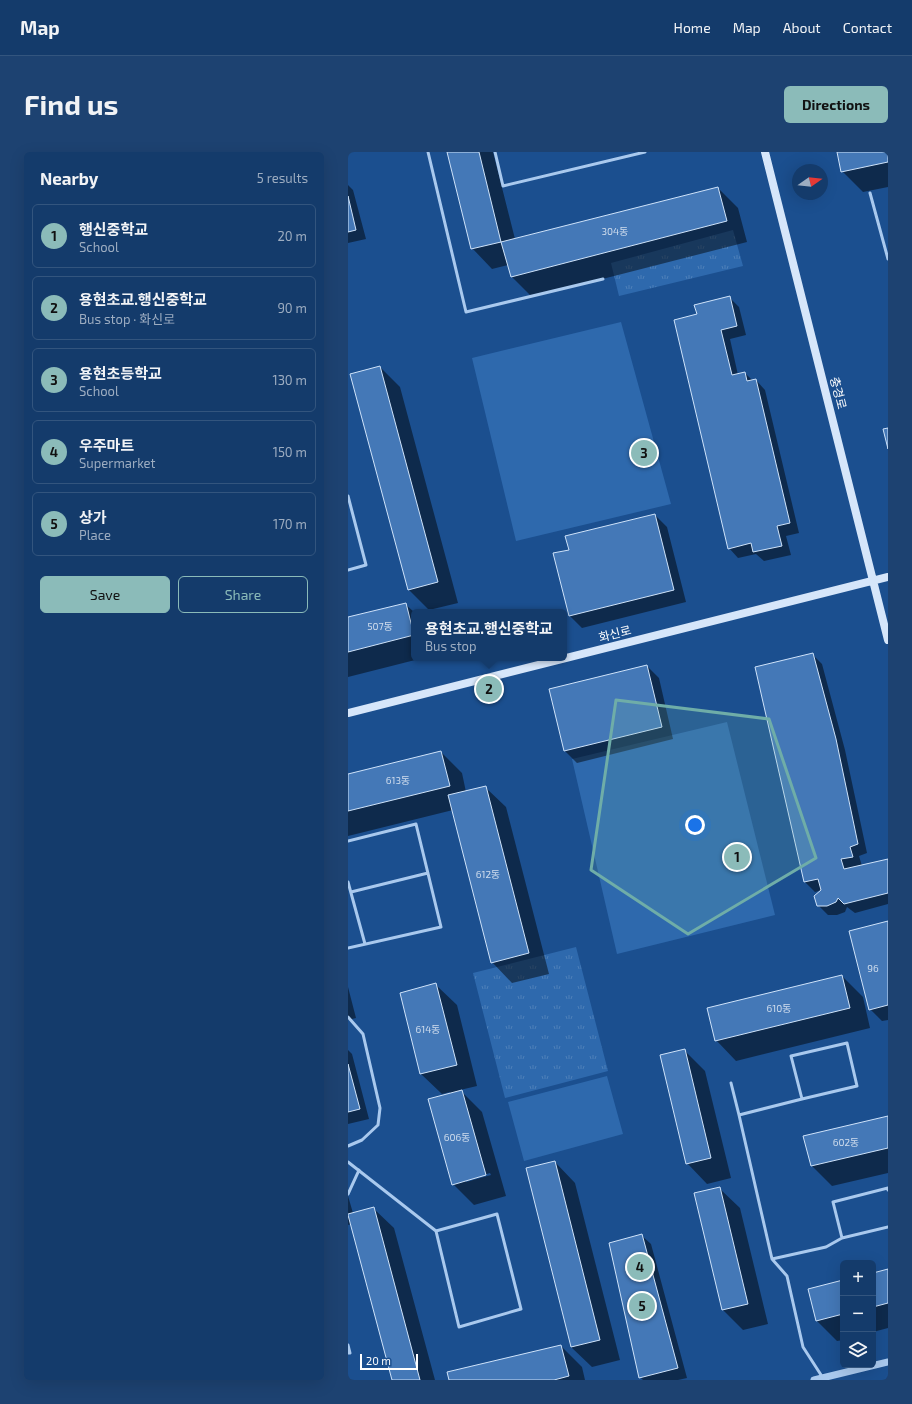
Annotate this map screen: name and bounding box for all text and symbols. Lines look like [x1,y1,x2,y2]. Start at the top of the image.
text: Map [20,16,60,39]
text: Home [674,19,711,36]
text: Map [733,19,761,36]
text: About [783,19,821,36]
text: Contact [843,19,892,36]
button: Directions [784,86,888,123]
text: Find us [24,87,118,121]
north arrow [792,164,828,200]
text: Nearby [40,168,98,188]
text: 5 results [257,170,308,186]
text: 행신중학교 [79,220,148,238]
house number: 304동 [602,225,628,237]
text: 1 [51,228,57,244]
text: 20 m [278,228,307,244]
text: School [79,239,119,255]
text: 용현초교.행신중학교 [79,290,207,308]
text: 2 [50,300,58,316]
text: 90 m [277,300,307,316]
text: Bus stop · 화신로 [79,311,175,327]
text: 용현초등학교 [79,364,162,382]
text: 3 [50,372,58,388]
text: 130 m [272,372,307,388]
street label: 충경로 [828,375,850,411]
text: School [79,383,119,399]
text: 우주마트 [79,436,134,454]
pin: 3 [631,438,657,468]
text: 4 [50,444,58,460]
text: 150 m [273,444,307,460]
text: Supermarket [79,455,156,471]
text: 상가 [79,508,107,526]
text: 5 [50,516,58,532]
text: 170 m [273,516,307,532]
text: Place [79,527,111,543]
button: Save [40,576,170,613]
button: Share [178,576,308,613]
popup [411,609,567,661]
text: 용현초교.행신중학교 [425,619,553,637]
house number: 507동 [367,620,393,632]
street label: 화신로 [597,622,633,644]
text: Bus stop [425,638,477,654]
pin: 2 [476,674,502,704]
house number: 613동 [386,774,410,786]
your location [685,815,705,835]
pin: 1 [724,842,750,872]
house number: 612동 [476,868,500,880]
house number: 96 [867,962,879,974]
house number: 610동 [767,1002,791,1014]
house number: 614동 [415,1023,441,1035]
house number: 606동 [444,1131,470,1143]
house number: 602동 [833,1136,859,1148]
pin: 4 [627,1252,653,1282]
map controls [840,1260,876,1368]
button: + [840,1260,876,1296]
pin: 5 [629,1291,655,1321]
button: − [840,1296,876,1332]
button: layers [840,1332,876,1368]
scale bar [360,1352,418,1371]
text: 20 m [366,1354,391,1367]

